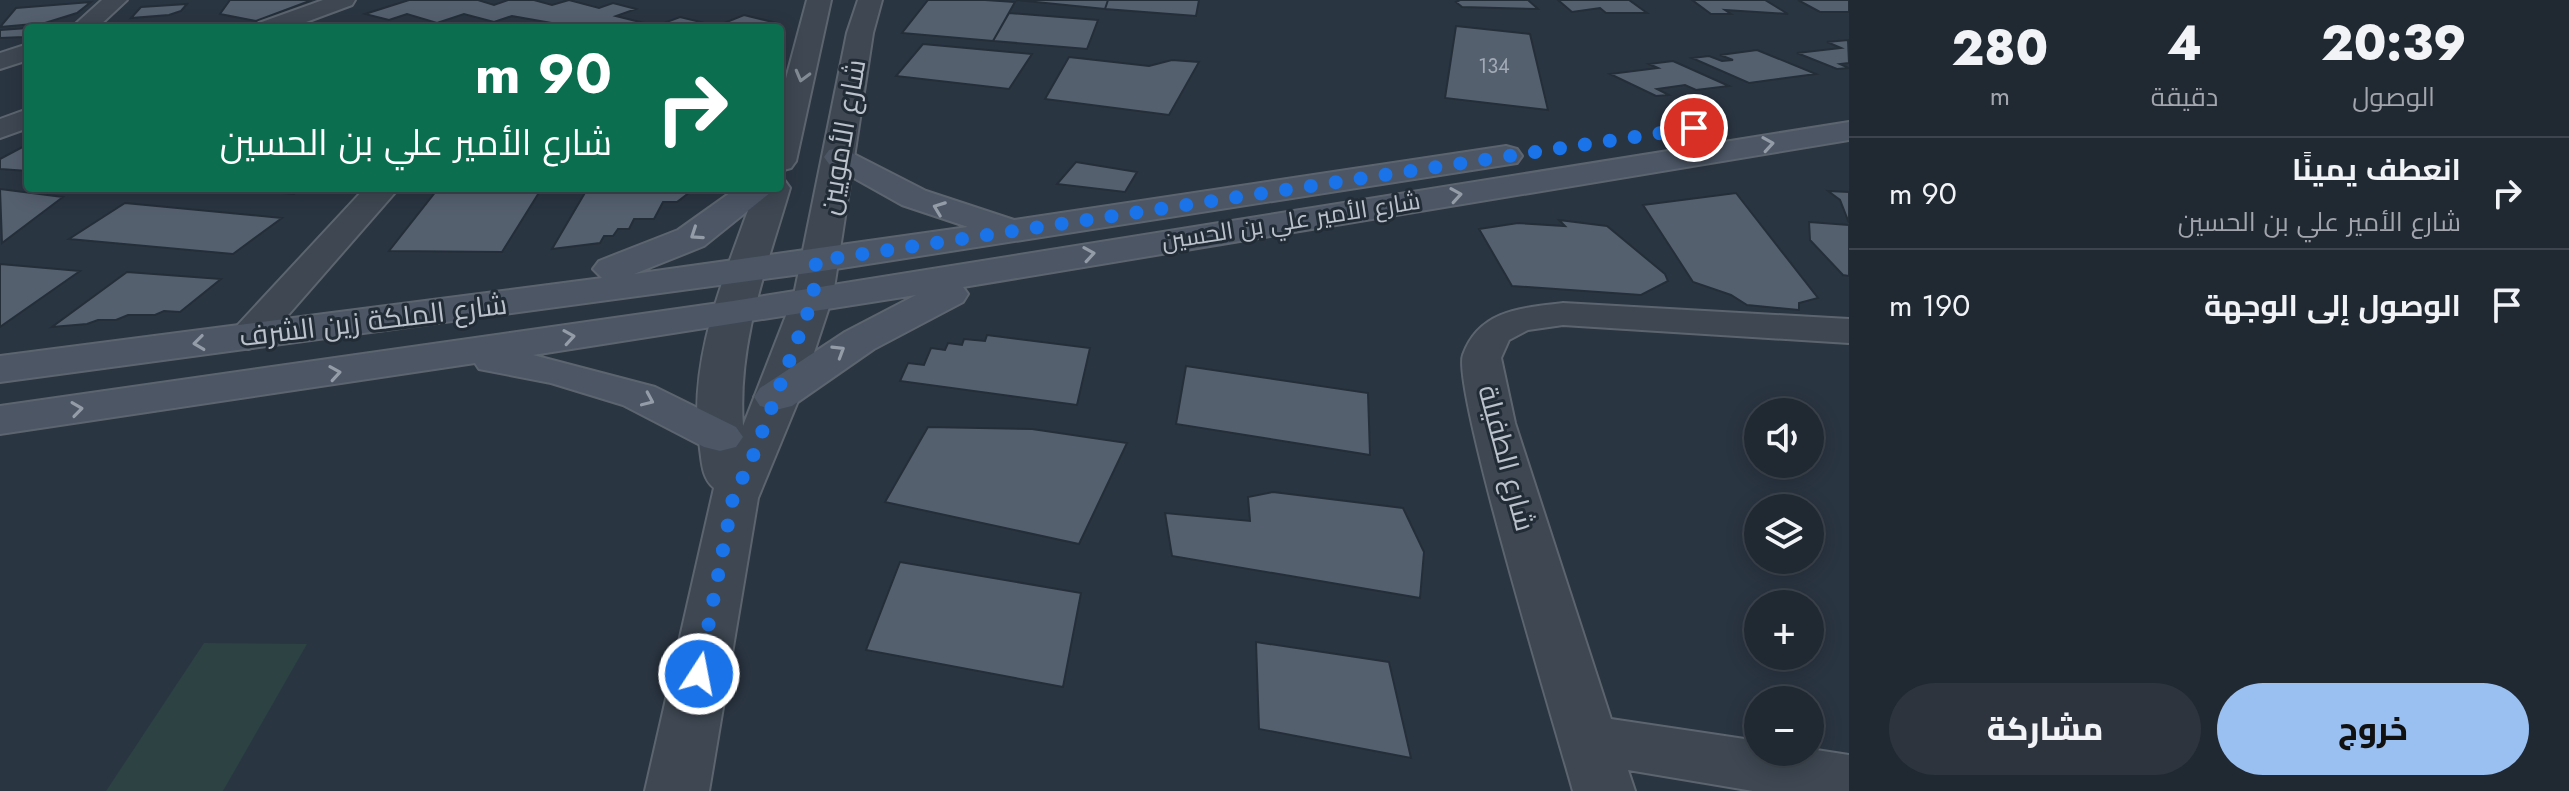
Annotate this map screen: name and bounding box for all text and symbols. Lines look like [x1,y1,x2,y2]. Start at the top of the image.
text: 4 [2167,9,2202,78]
text: 20:39 [2321,9,2466,78]
text: 280 [1952,14,2048,83]
text: 90 m [475,33,612,114]
house number: 134 [1478,52,1510,81]
icon: right [640,56,744,160]
street label: شارع الأمويين [809,56,876,218]
one-way arrow [795,69,812,83]
text: m [1990,77,2010,115]
text: دقيقة [2151,78,2218,116]
text: الوصول [2352,78,2435,116]
pin [1660,94,1728,162]
icon: arrive [1672,106,1716,150]
text: شارع الأمير علي بن الحسين [220,116,612,168]
one-way arrow [1761,137,1775,154]
text: انعطف يمينًا [2292,148,2461,191]
icon: right [2485,171,2529,215]
text: 90 m [1889,172,1957,215]
street label: شارع الأمير علي بن الحسين [1159,183,1423,260]
one-way arrow [1449,187,1463,204]
one-way arrow [933,201,947,218]
text: شارع الأمير علي بن الحسين [2178,203,2461,241]
one-way arrow [691,224,705,239]
one-way arrow [1082,246,1096,263]
icon: arrive [2485,283,2529,327]
street label: شارع الملكة زين الشرف [237,284,509,357]
text: 190 m [1889,284,1970,327]
text: الوصول إلى الوجهة [2204,284,2461,327]
one-way arrow [562,330,576,347]
one-way arrow [192,334,206,351]
one-way arrow [830,345,845,360]
one-way arrow [328,365,342,382]
street label: شارع الطفيلة [1467,380,1546,536]
one-way arrow [640,391,654,407]
map controls [1744,398,1824,766]
button: sound [1744,398,1824,478]
one-way arrow [70,401,84,418]
button: layers [1744,494,1824,574]
button: + [1744,590,1824,670]
position arrow [657,632,741,716]
button: مشاركة [1889,683,2201,775]
button: خروج [2217,683,2529,775]
button: − [1744,686,1824,766]

